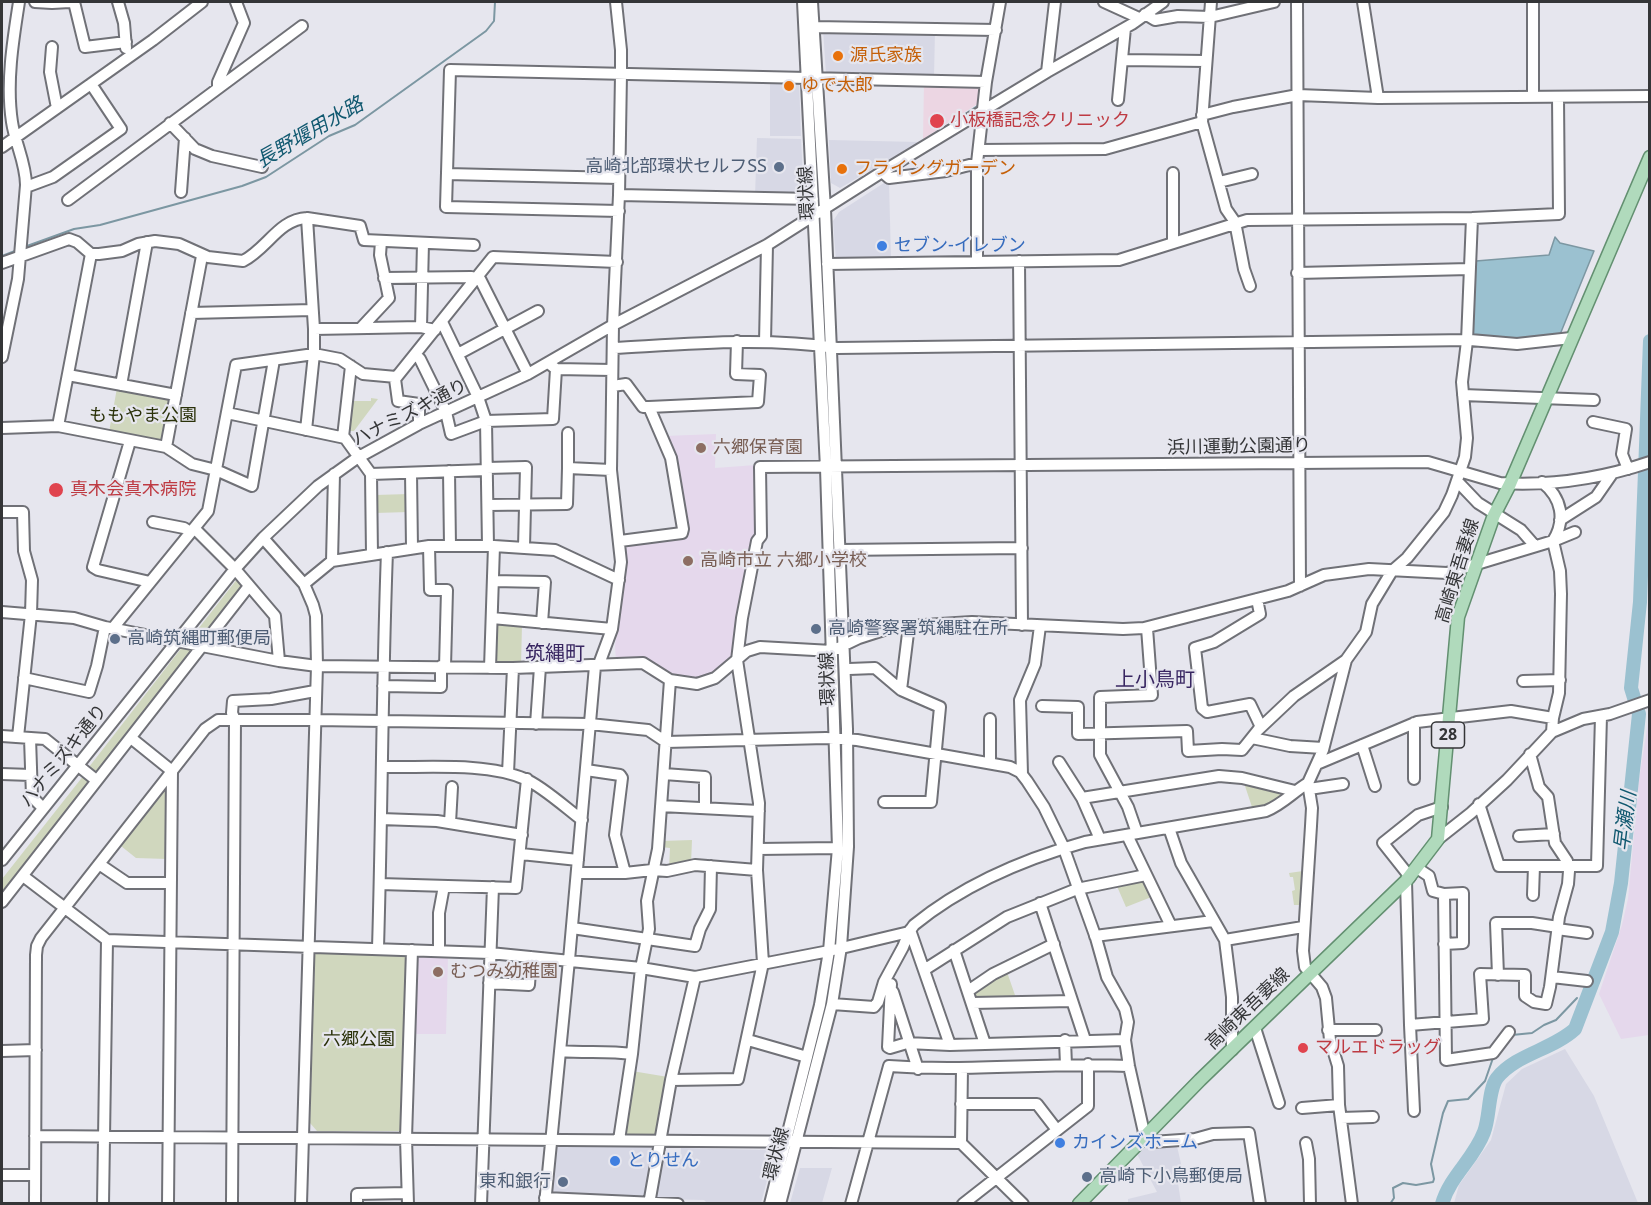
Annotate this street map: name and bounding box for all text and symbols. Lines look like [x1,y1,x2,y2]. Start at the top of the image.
place label: 源氏家族 [850,45,922,67]
marker: 源氏家族 [831,49,845,63]
place label: ゆで太郎 [801,75,873,97]
marker: ゆで太郎 [782,79,796,93]
water label: 長野堰用水路 [252,93,368,173]
place label: 小板橋記念クリニック [950,110,1130,132]
marker: 小板橋記念クリニック [928,112,946,130]
place label: 高崎北部環状セルフSS [585,156,767,178]
place label: フライングガーデン [854,158,1016,180]
marker: 高崎北部環状セルフSS [772,160,786,174]
marker: フライングガーデン [835,162,849,176]
street label: 環状線 [795,165,819,221]
place label: セブン-イレブン [894,235,1026,257]
marker: セブン-イレブン [875,239,889,253]
street label: ハナミズキ通り [349,375,471,451]
park label: ももやま公園 [89,405,197,427]
street label: 浜川運動公園通り [1167,435,1311,459]
place label: 六郷保育園 [713,437,803,459]
marker: 六郷保育園 [694,441,708,455]
place label: 真木会真木病院 [70,479,196,501]
marker: 真木会真木病院 [47,481,65,499]
street label: 高崎東吾妻線 [1432,516,1484,626]
place label: 高崎市立 六郷小学校 [700,550,867,572]
marker: 高崎市立 六郷小学校 [681,554,695,568]
place label: 高崎警察署筑縄駐在所 [828,618,1008,640]
marker: 高崎警察署筑縄駐在所 [809,622,823,636]
place label: 高崎筑縄町郵便局 [127,628,271,650]
marker: 高崎筑縄町郵便局 [108,632,122,646]
district label: 筑縄町 [525,642,585,666]
street label: 環状線 [816,652,840,706]
district label: 上小鳥町 [1115,668,1195,692]
street label: ハナミズキ通り [16,700,112,812]
road number: 28 [1432,722,1464,748]
water label: 早瀬川 [1610,790,1642,852]
place label: むつみ幼稚園 [450,961,558,983]
street label: 高崎東吾妻線 [1202,964,1294,1054]
marker: むつみ幼稚園 [431,965,445,979]
park label: 六郷公園 [323,1029,395,1051]
place label: マルエドラッグ [1315,1037,1441,1059]
marker: マルエドラッグ [1296,1041,1310,1055]
street label: 環状線 [760,1125,794,1183]
place label: カインズホーム [1072,1132,1198,1154]
marker: カインズホーム [1053,1136,1067,1150]
place label: とりせん [627,1150,699,1172]
marker: とりせん [608,1154,622,1168]
place label: 高崎下小鳥郵便局 [1099,1166,1243,1188]
marker: 高崎下小鳥郵便局 [1080,1170,1094,1184]
place label: 東和銀行 [479,1171,551,1193]
marker: 東和銀行 [556,1175,570,1189]

